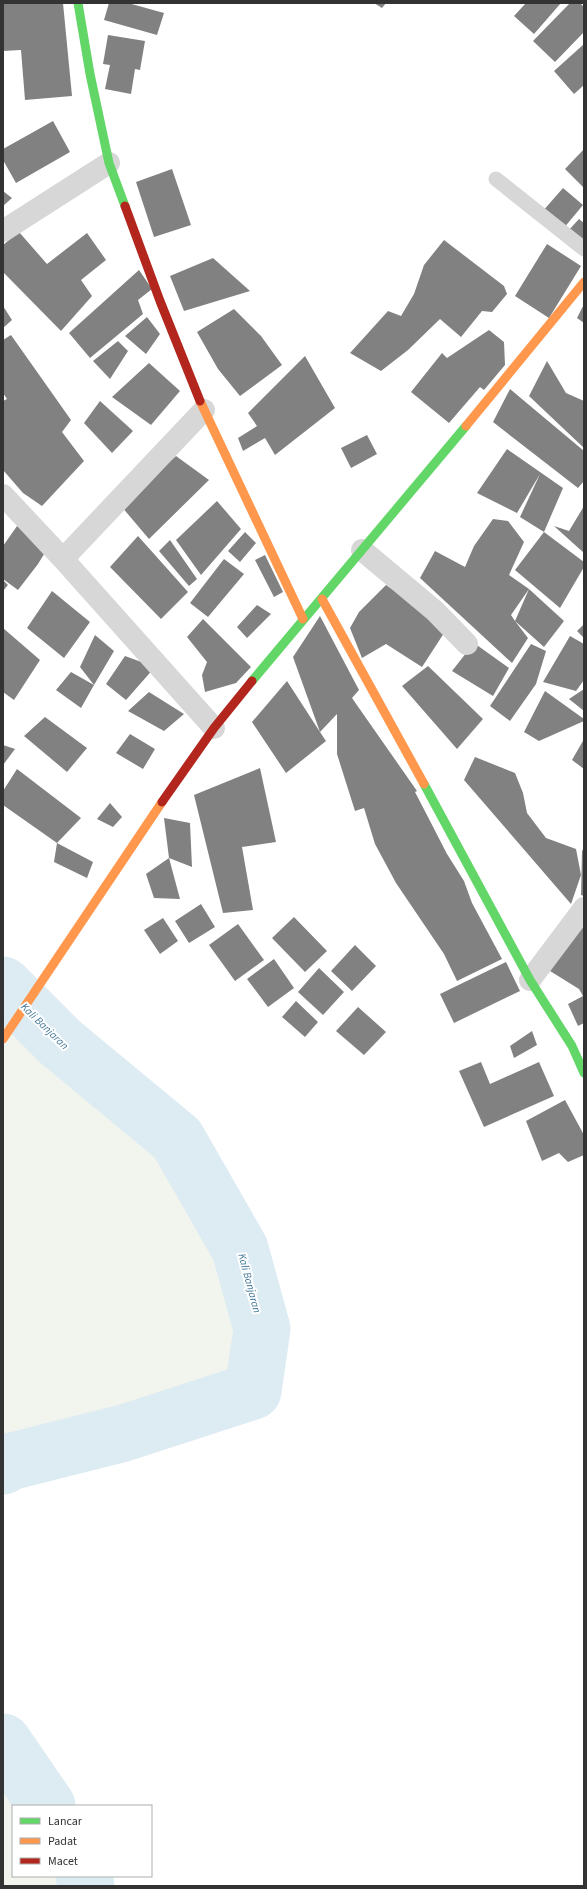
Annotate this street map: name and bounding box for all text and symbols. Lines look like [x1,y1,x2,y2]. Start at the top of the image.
water label: Kali Banjaran [17,1000,72,1053]
water label: Kali Banjaran [234,1252,265,1315]
legend [12,1805,152,1877]
text: Lancar [48,1813,83,1830]
text: Padat [48,1833,77,1850]
text: Macet [48,1853,78,1870]

